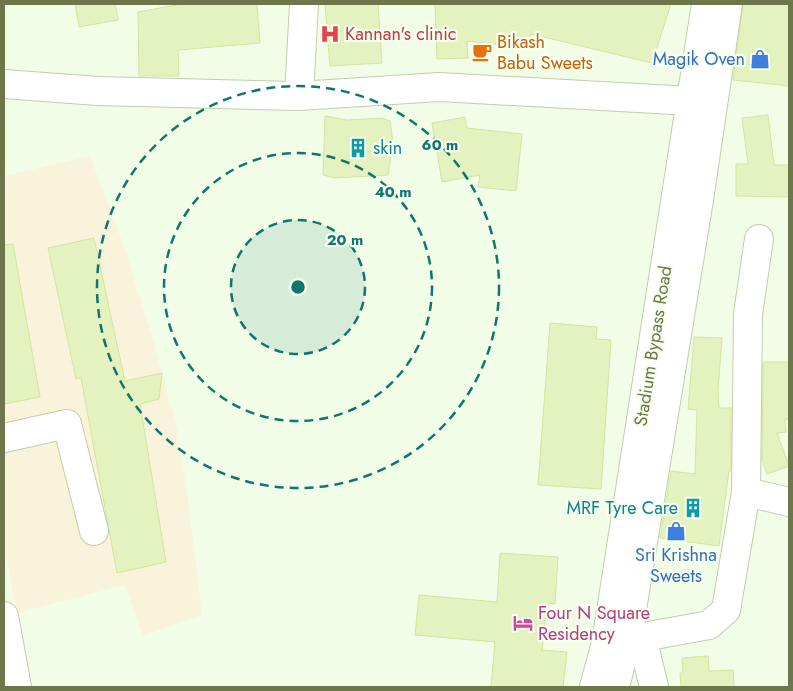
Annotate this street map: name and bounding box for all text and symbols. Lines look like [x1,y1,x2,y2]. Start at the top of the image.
place label: Kannan's clinic [345,21,456,47]
hospital icon: Kannan's clinic [319,23,341,45]
place label: Bikash Babu Sweets [497,29,593,76]
cafe icon: Bikash Babu Sweets [471,41,493,63]
place label: Magik Oven [653,46,745,72]
shop icon: Magik Oven [749,48,771,70]
text: 60 m [422,134,458,156]
place label: skin [373,135,402,161]
building icon: skin [347,137,369,159]
text: 40 m [374,181,412,203]
text: 20 m [327,229,363,251]
street label: Stadium Bypass Road [627,264,679,428]
centre of rings [289,278,307,296]
place label: MRF Tyre Care [566,495,678,521]
building icon: MRF Tyre Care [682,497,704,519]
shop icon: Sri Krishna Sweets [665,520,687,542]
place label: Sri Krishna Sweets [635,542,717,589]
place label: Four N Square Residency [538,600,650,647]
hotel icon: Four N Square Residency [512,612,534,634]

